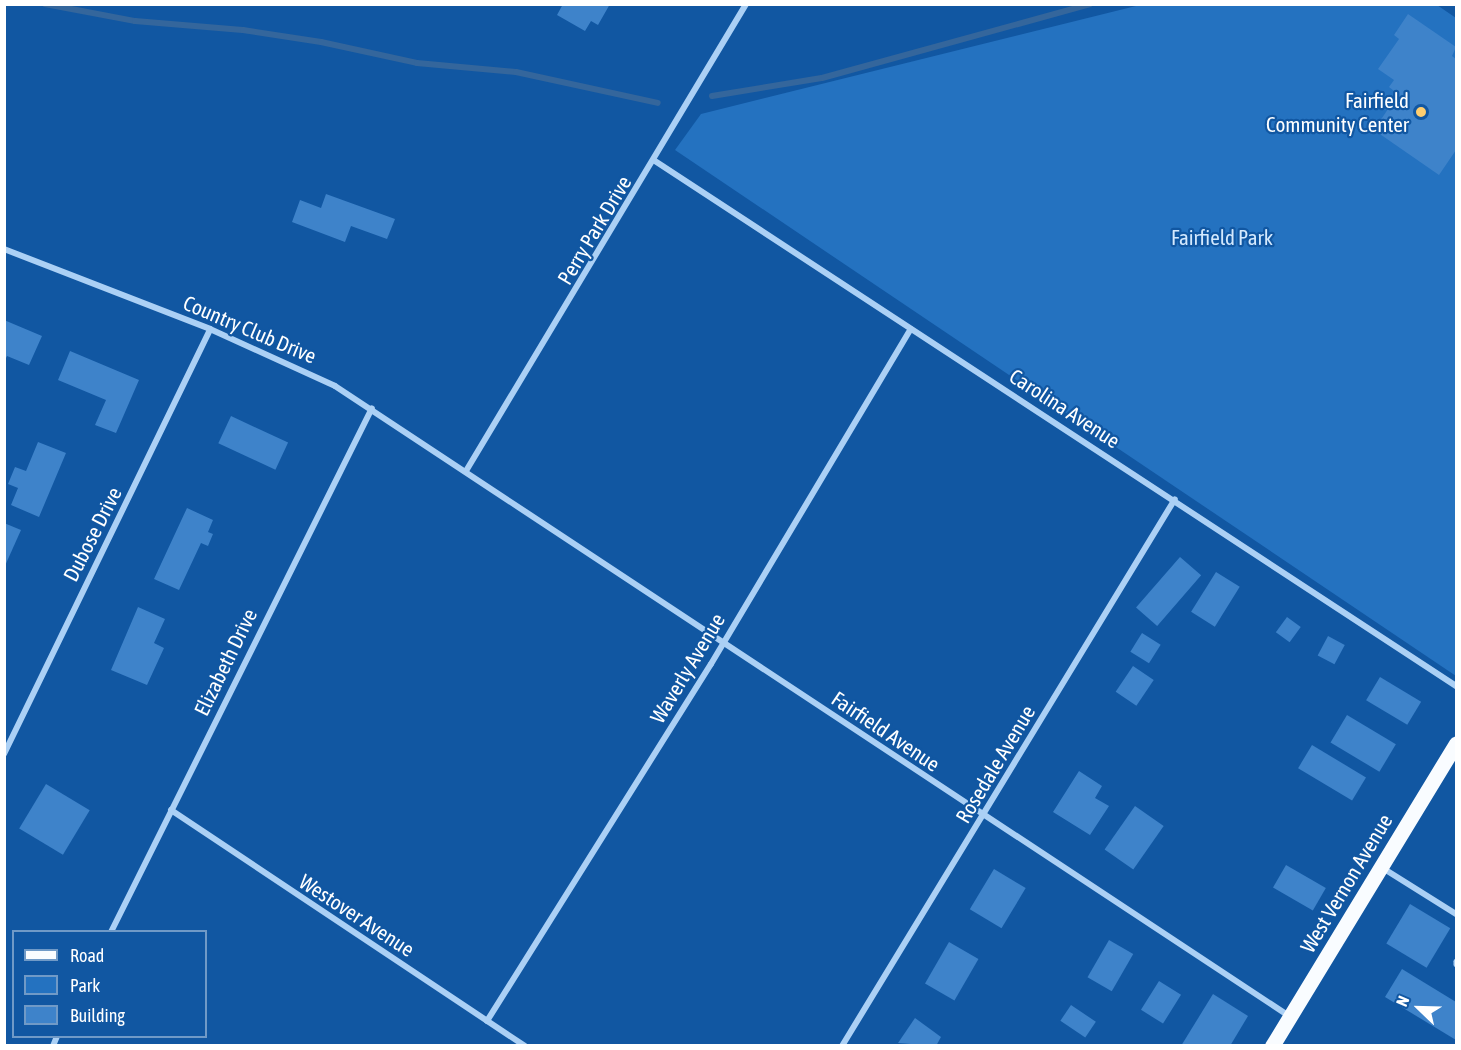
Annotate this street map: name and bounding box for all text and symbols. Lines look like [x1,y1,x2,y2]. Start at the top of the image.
place label: Fairfield Community Center [1266,87,1409,137]
marker: Fairfield Community Center [1414,105,1428,119]
street label: Perry Park Drive [552,171,636,289]
park label: Fairfield Park [1171,224,1273,250]
street label: Country Club Drive [180,290,320,368]
street label: Carolina Avenue [1005,363,1125,453]
street label: Dubose Drive [58,483,126,585]
street label: Elizabeth Drive [188,604,262,720]
street label: Waverly Avenue [644,609,730,727]
street label: Fairfield Avenue [827,686,945,776]
street label: Rosedale Avenue [950,701,1040,827]
street label: West Vernon Avenue [1295,809,1397,957]
street label: Westover Avenue [295,868,419,962]
legend [12,930,207,1038]
text: Road [70,945,104,966]
text: Park [70,975,100,996]
north arrow [1389,978,1449,1038]
text: N [1392,993,1413,1009]
text: Building [70,1005,125,1026]

